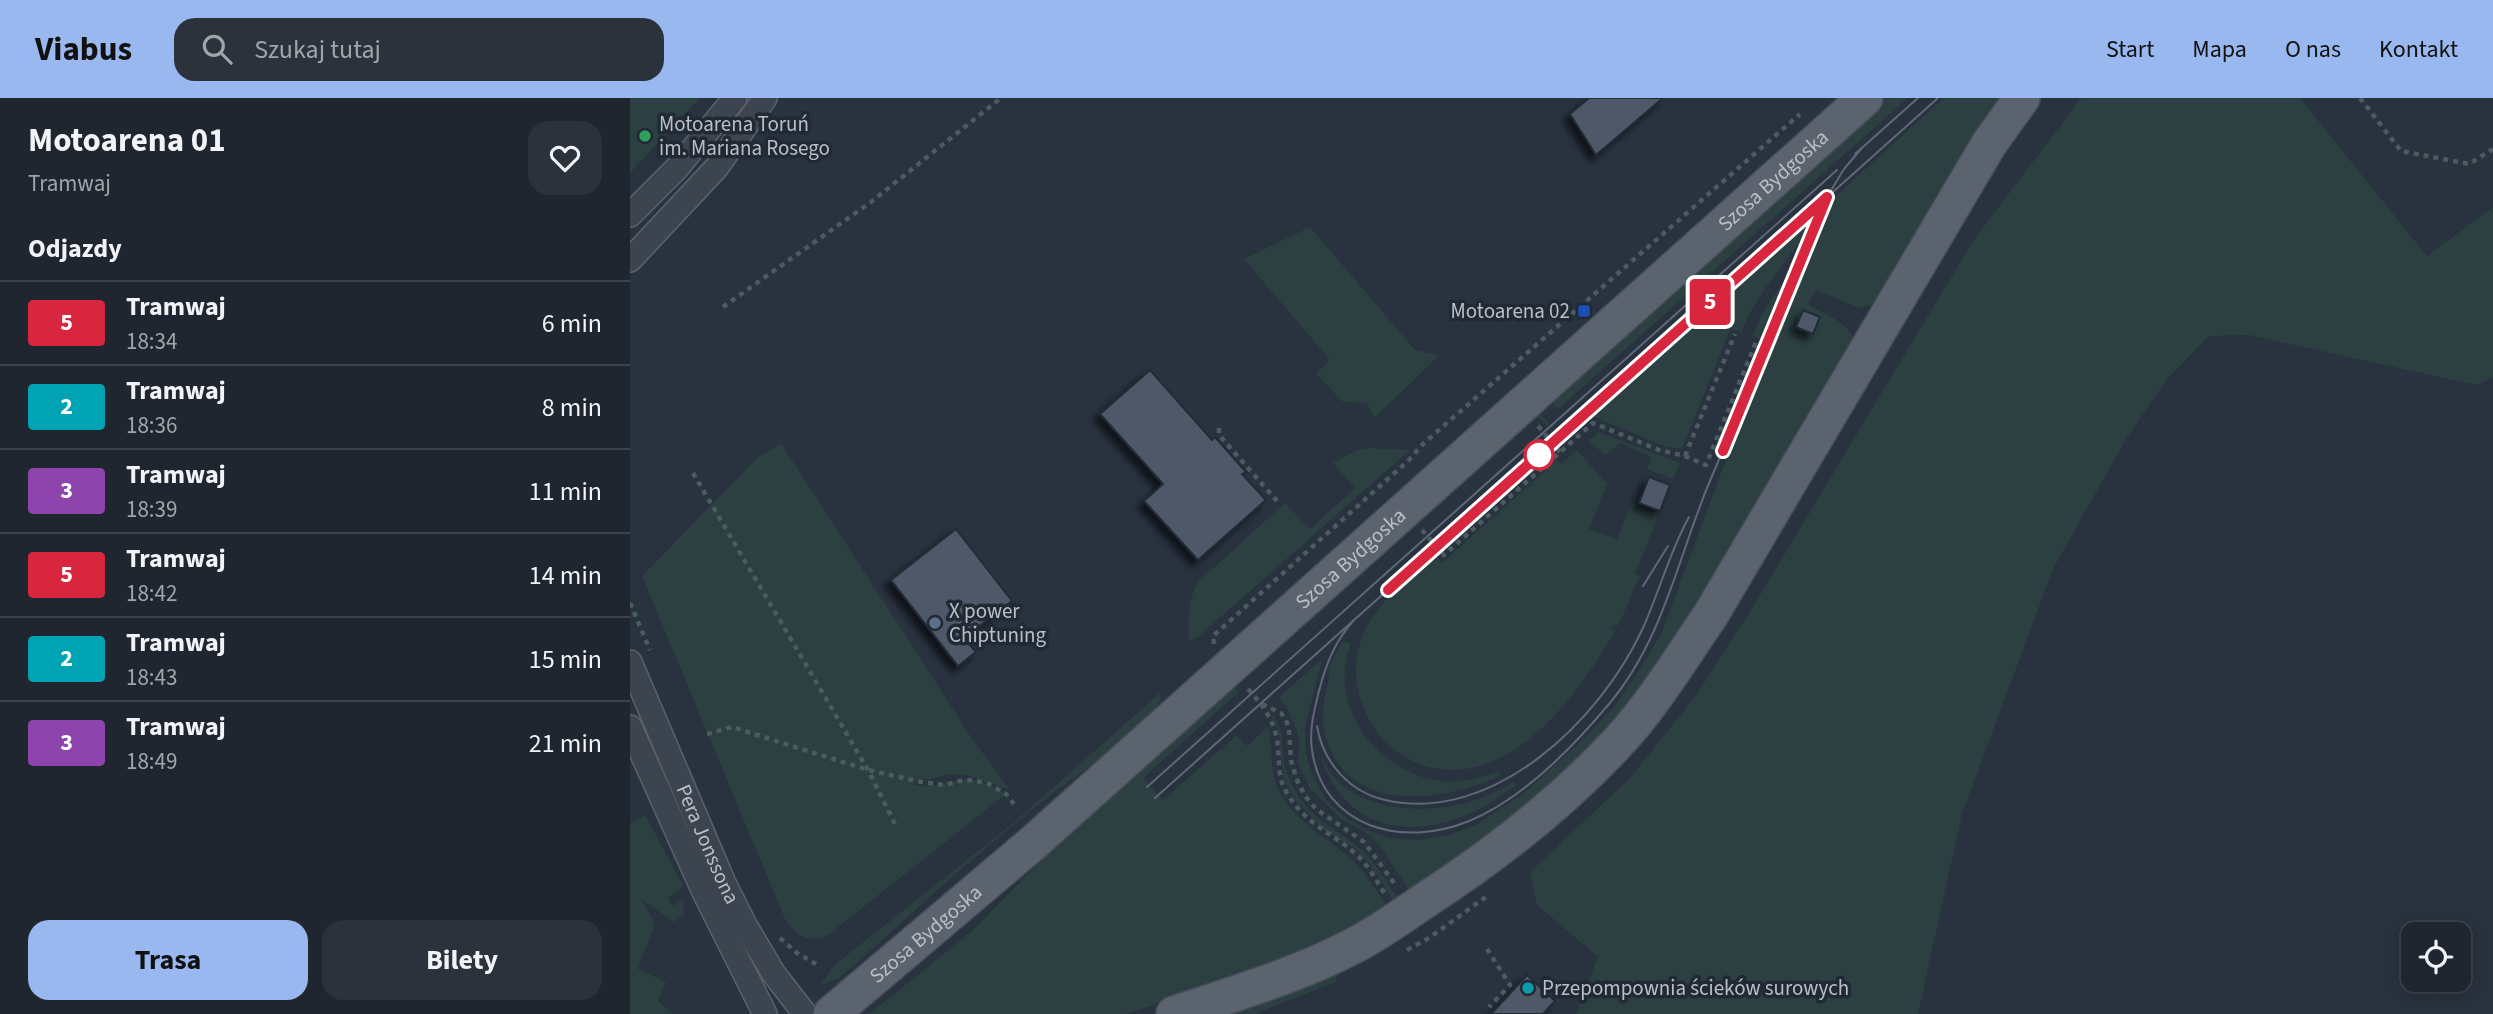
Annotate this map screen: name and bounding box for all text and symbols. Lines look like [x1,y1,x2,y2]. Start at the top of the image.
search box [174,18,664,81]
text: Viabus [35,26,132,73]
icon: search [198,30,236,68]
text: Szukaj tutaj [254,31,381,68]
text: Start [2106,32,2154,67]
text: Mapa [2192,32,2247,67]
text: O nas [2285,32,2341,67]
text: Kontakt [2379,32,2458,67]
place label: Motoarena Toruń im. Mariana Rosego [659,109,830,163]
text: Motoarena 01 [28,117,226,164]
button: heart [528,121,602,195]
street label: Szosa Bydgoska [1711,123,1835,238]
marker: Motoarena Toruń im. Mariana Rosego [637,128,653,144]
text: Tramwaj [28,167,111,200]
text: Odjazdy [28,230,122,267]
line badge: 5 [1687,279,1733,325]
text: 5 [1704,284,1716,319]
text: Tramwaj [126,288,226,325]
place label: Motoarena 02 [1451,296,1570,326]
marker: Motoarena 02 [1576,303,1592,319]
text: 5 [60,305,73,340]
text: 6 min [542,305,602,342]
text: 18:34 [126,325,177,358]
text: Tramwaj [126,372,226,409]
text: 2 [60,389,73,424]
text: 8 min [542,389,602,426]
text: 18:36 [126,409,177,442]
unlabelled marker [1524,440,1554,470]
text: Tramwaj [126,456,226,493]
text: 3 [60,473,73,508]
text: 11 min [529,473,602,510]
text: 18:39 [126,493,177,526]
street label: Szosa Bydgoska [1289,501,1413,616]
text: Tramwaj [126,540,226,577]
text: 5 [60,557,73,592]
text: 14 min [529,557,602,594]
text: 18:42 [126,577,177,610]
place label: X power Chiptuning [949,596,1047,650]
marker: X power Chiptuning [927,615,943,631]
text: Tramwaj [126,624,226,661]
text: 2 [60,641,73,676]
text: 15 min [529,641,602,678]
text: 18:43 [126,661,177,694]
text: Tramwaj [126,708,226,745]
text: 3 [60,725,73,760]
text: 21 min [529,725,602,762]
text: 18:49 [126,745,177,778]
street label: Pera Jonssona [669,780,747,909]
street label: Szosa Bydgoska [863,877,989,990]
button: Trasa [28,920,308,1000]
button: Bilety [322,920,602,1000]
map controls [2401,922,2471,992]
button: locate [2401,922,2471,992]
place label: Przepompownia ścieków surowych [1542,973,1849,1003]
marker: Przepompownia ścieków surowych [1520,980,1536,996]

